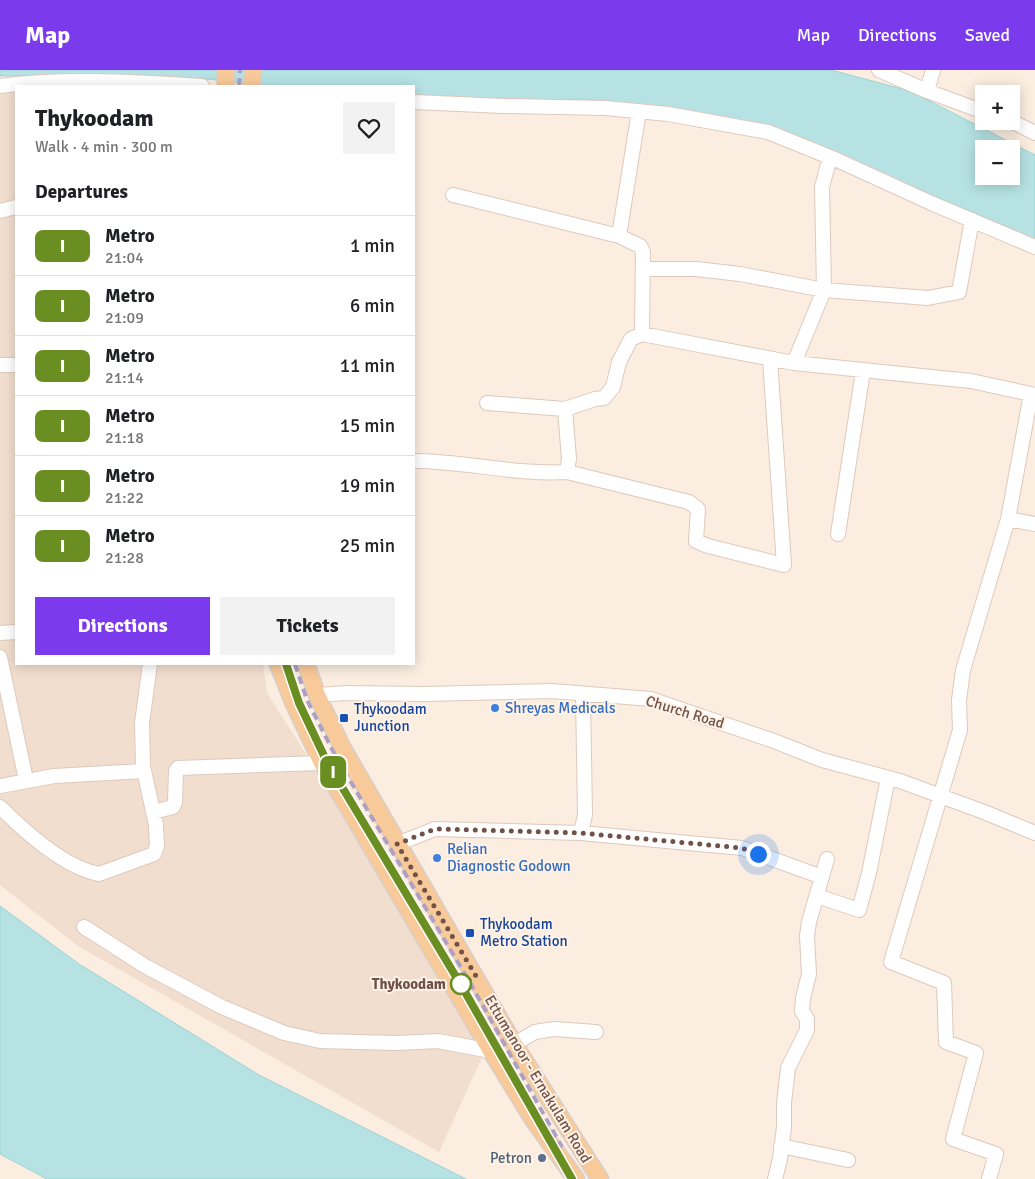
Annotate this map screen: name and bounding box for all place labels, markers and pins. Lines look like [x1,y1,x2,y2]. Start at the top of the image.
place label: Shreyas Medicals [505,699,616,717]
place label: Thykoodam Junction [354,700,427,735]
marker: Shreyas Medicals [489,702,501,714]
marker: Thykoodam Junction [338,712,350,724]
place label: Relian Diagnostic Godown [447,840,571,875]
marker: Relian Diagnostic Godown [431,852,443,864]
place label: Thykoodam Metro Station [480,915,568,950]
marker: Thykoodam Metro Station [464,927,476,939]
marker: Thykoodam [450,973,472,995]
place label: Thykoodam [372,975,446,993]
place label: Petron [490,1149,532,1167]
marker: Petron [536,1152,548,1164]

